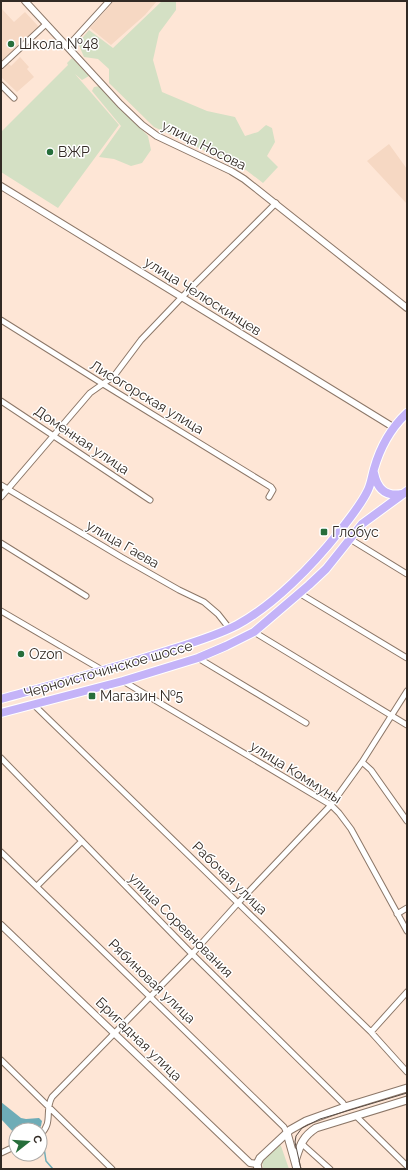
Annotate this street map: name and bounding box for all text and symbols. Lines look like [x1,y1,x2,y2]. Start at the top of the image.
place label: Школа №48 [19,36,99,52]
marker: Школа №48 [6,39,16,49]
street label: улица Носова [159,117,249,173]
place label: ВЖР [58,144,90,160]
marker: ВЖР [45,147,55,157]
street label: улица Челюскинцев [142,254,264,338]
street label: Лисогорская улица [87,357,207,437]
street label: Доменная улица [32,402,132,478]
street label: улица Гаева [84,517,162,571]
place label: Глобус [332,524,379,540]
marker: Глобус [319,527,329,537]
street label: Черноисточинское шоссе [22,637,194,701]
place label: Ozon [29,646,63,662]
marker: Ozon [16,649,26,659]
place label: Магазин №5 [100,688,184,704]
marker: Магазин №5 [87,691,97,701]
street label: улица Коммуны [247,737,345,807]
street label: Рабочая улица [189,838,271,918]
street label: улица Соревнования [126,870,236,980]
street label: Рябиновая улица [105,936,199,1026]
street label: Бригадная улица [93,994,185,1084]
north arrow [8,1122,48,1162]
text: С [30,1134,45,1145]

